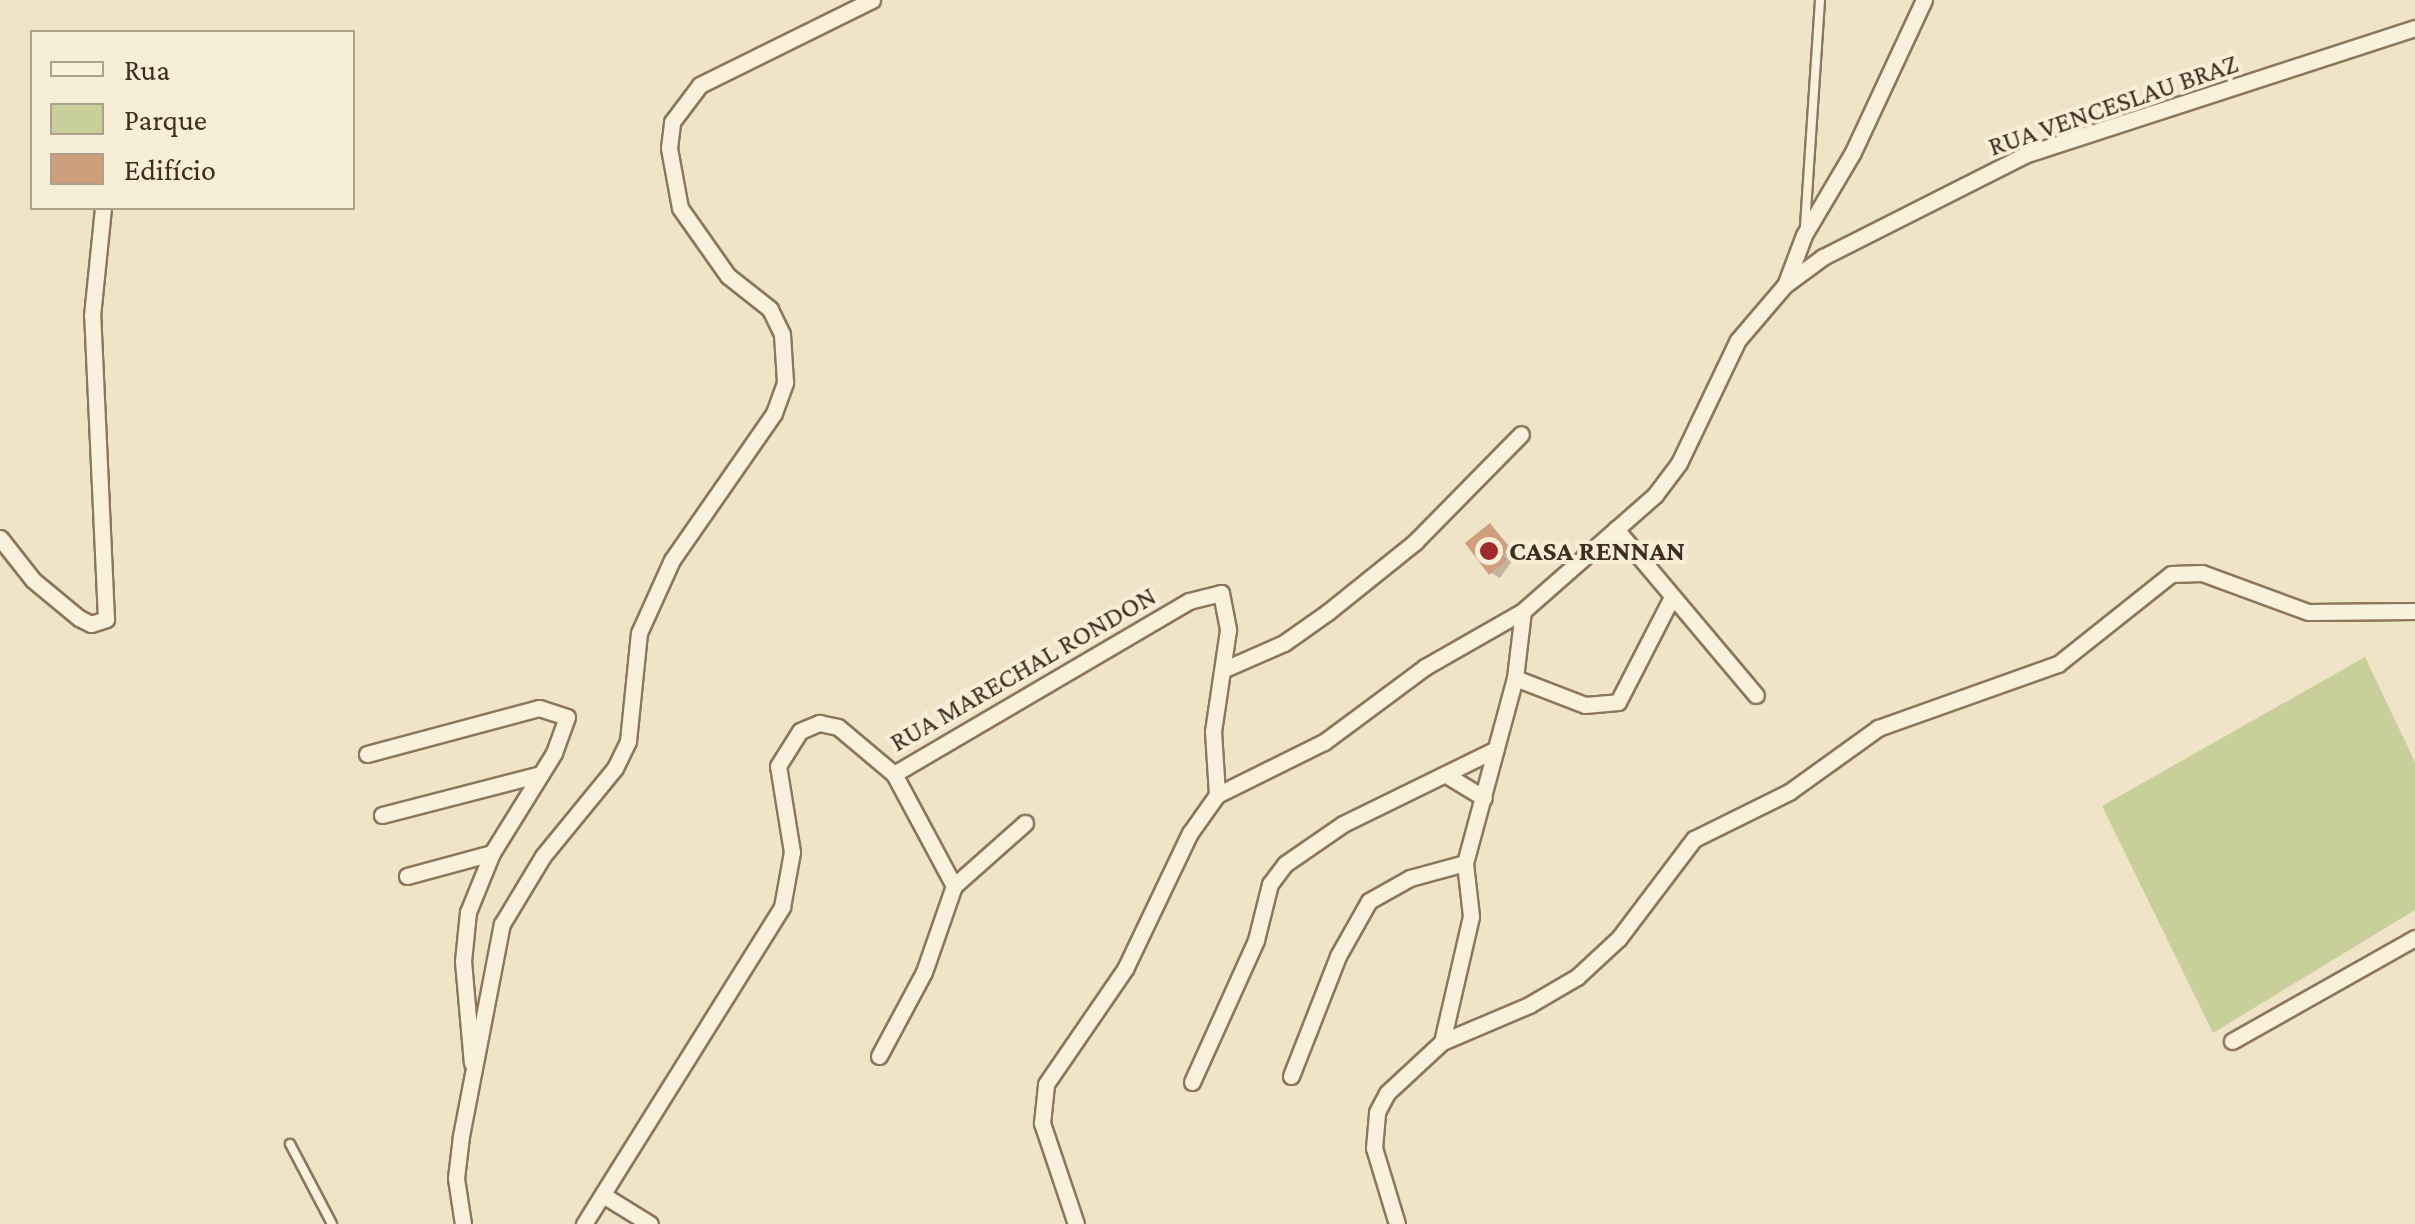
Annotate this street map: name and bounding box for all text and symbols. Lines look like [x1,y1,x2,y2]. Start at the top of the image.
legend [30,30,355,210]
street label: RUA VENCESLAU BRAZ [1984,46,2242,164]
text: Rua [124,53,170,86]
text: Parque [124,103,207,136]
text: Edifício [124,153,216,186]
place label: CASA RENNAN [1509,534,1685,568]
marker: CASA RENNAN [1478,540,1500,562]
street label: RUA MARECHAL RONDON [884,579,1162,759]

